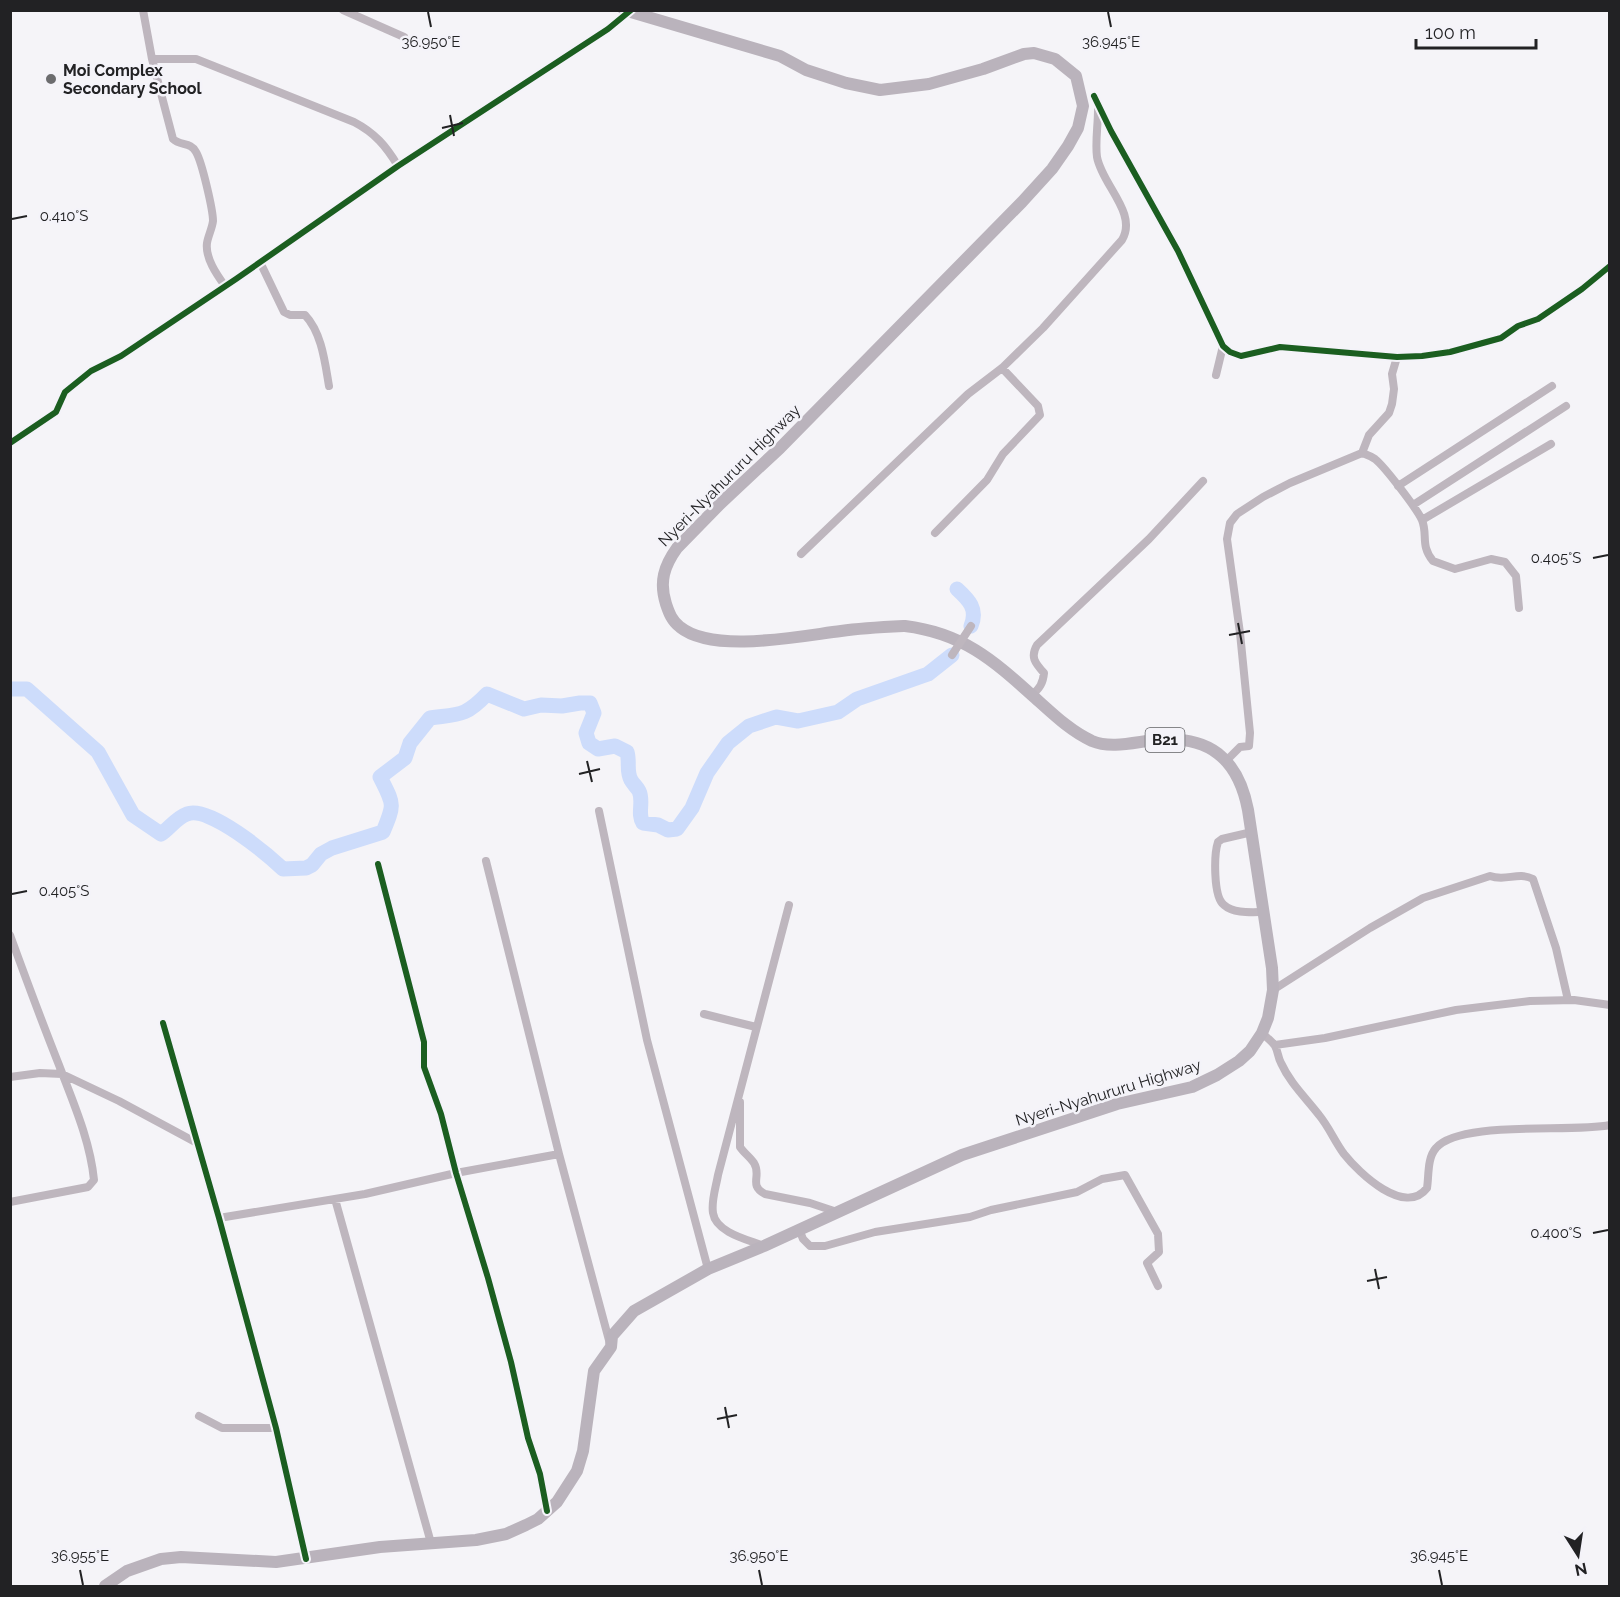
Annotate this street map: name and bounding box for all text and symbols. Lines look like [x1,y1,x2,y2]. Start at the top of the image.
scale bar [1416,12,1536,50]
text: 100 m [1425,22,1476,43]
text: 36.950°E [402,33,460,51]
text: 36.945°E [1082,33,1140,51]
place label: Moi Complex Secondary School [63,61,203,98]
marker: Moi Complex Secondary School [44,72,58,86]
text: 0.410°S [40,207,88,225]
street label: Nyeri-Nyahururu Highway [654,400,805,550]
text: 0.405°S [1531,549,1581,567]
road number: B21 [1146,728,1184,752]
text: 0.405°S [39,882,89,900]
street label: Nyeri-Nyahururu Highway [1013,1055,1203,1130]
text: 0.400°S [1530,1224,1582,1242]
north arrow [1548,1525,1608,1585]
text: 36.955°E [51,1547,109,1565]
text: 36.950°E [730,1547,788,1565]
text: 36.945°E [1410,1547,1468,1565]
text: N [1573,1559,1589,1580]

